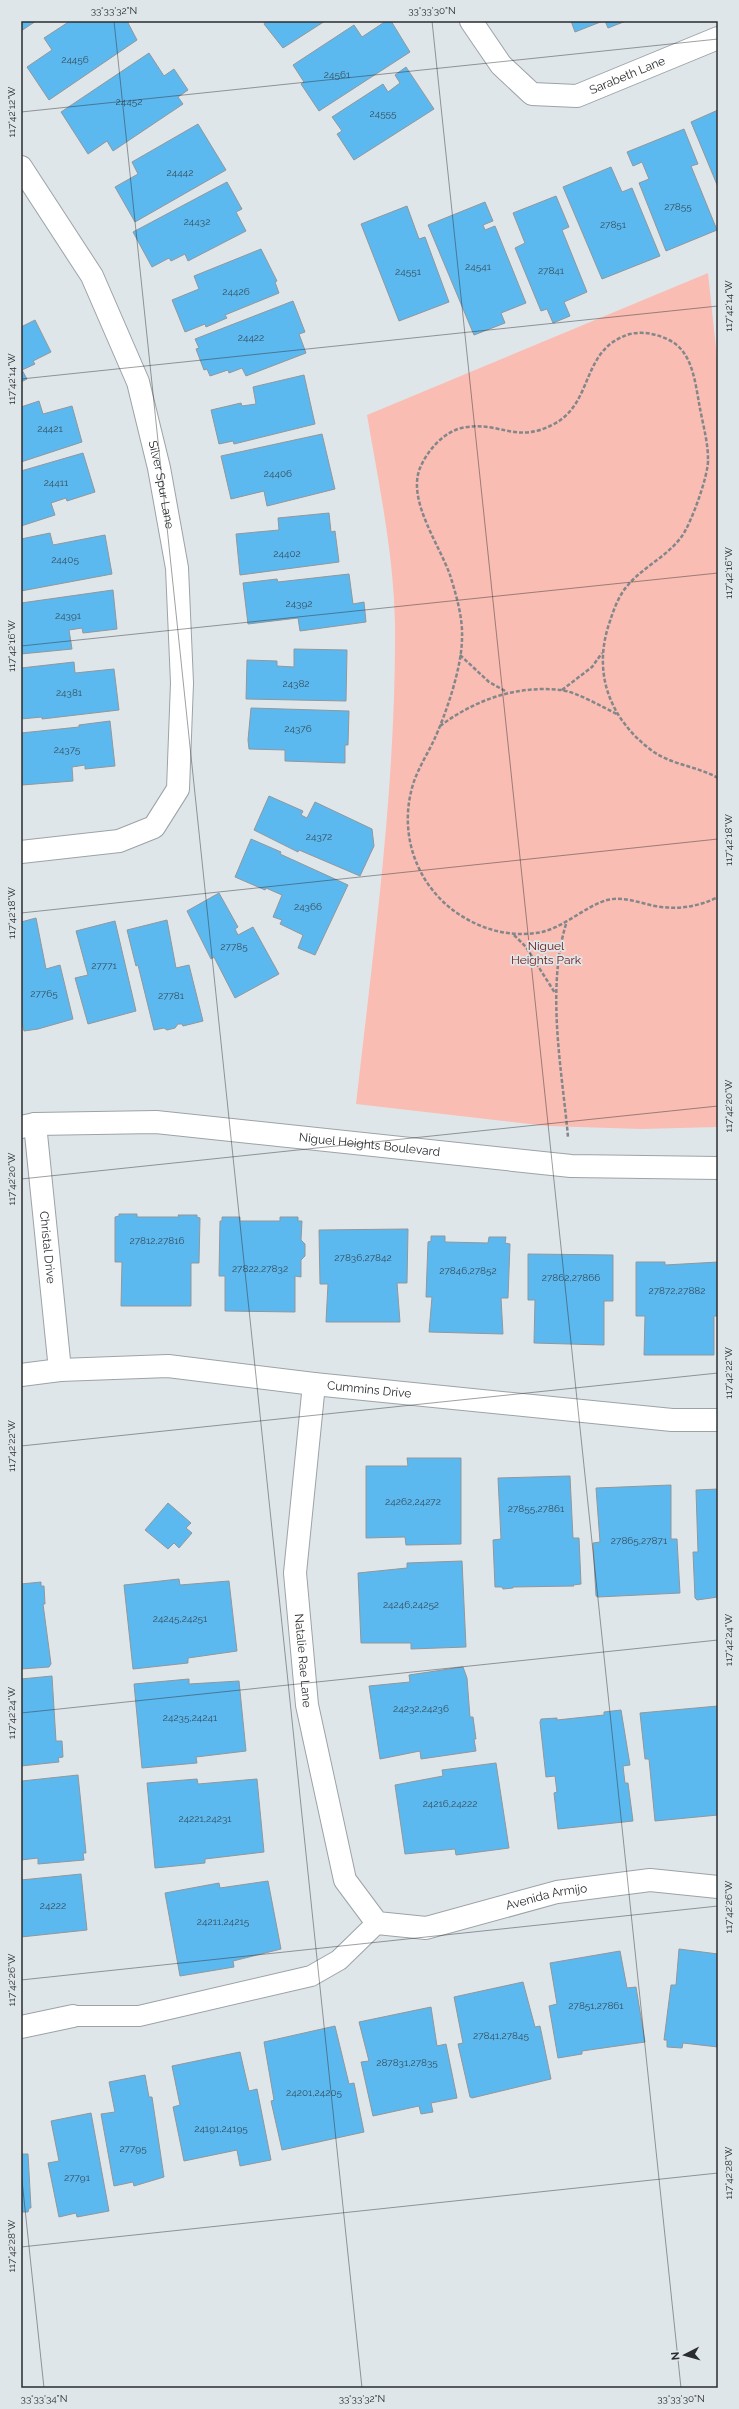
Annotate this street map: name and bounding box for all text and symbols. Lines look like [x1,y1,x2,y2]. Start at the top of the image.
text: 33°33'32"N [91,5,137,16]
text: 33°33'30"N [408,5,456,16]
house number: 24456 [61,54,89,65]
street label: Sarabeth Lane [587,54,667,97]
house number: 24561 [324,69,351,80]
text: 117°42'12"W [6,86,17,138]
house number: 24452 [116,96,142,107]
house number: 24555 [369,108,397,119]
house number: 24442 [167,167,193,178]
house number: 27855 [664,201,692,212]
house number: 24432 [184,216,210,227]
house number: 27851 [600,219,627,230]
house number: 24541 [465,261,492,272]
house number: 27841 [538,265,565,276]
house number: 24551 [395,266,422,277]
text: 117°42'14"W [723,280,734,332]
house number: 24426 [222,286,250,297]
house number: 24422 [238,332,264,343]
text: 117°42'14"W [6,353,17,405]
house number: 24421 [37,423,64,434]
street label: Silver Spur Lane [146,439,177,530]
house number: 24406 [264,468,292,479]
house number: 24411 [44,477,69,488]
text: 117°42'16"W [723,546,734,599]
house number: 24402 [273,548,301,559]
house number: 24405 [51,554,79,565]
house number: 24392 [285,598,313,609]
house number: 24391 [55,610,82,621]
text: 117°42'16"W [6,619,17,672]
house number: 24382 [282,678,310,689]
house number: 24381 [56,687,83,698]
house number: 24376 [284,723,312,734]
house number: 24375 [54,744,81,755]
text: 117°42'18"W [723,814,734,866]
house number: 24372 [306,831,332,842]
text: 117°42'18"W [6,887,17,939]
house number: 24366 [294,901,322,912]
park label: Niguel Heights Park [511,939,582,967]
house number: 27785 [220,941,248,952]
house number: 27771 [91,960,117,971]
house number: 27765 [30,988,58,999]
house number: 27781 [158,990,185,1001]
text: 117°42'20"W [723,1079,734,1132]
street label: Niguel Heights Boulevard [298,1130,441,1159]
text: 117°42'20"W [6,1152,17,1205]
street label: Christal Drive [37,1210,58,1284]
house number: 27812,27816 [129,1235,185,1246]
house number: 27836,27842 [334,1252,392,1263]
house number: 27822,27832 [232,1263,288,1274]
house number: 27846,27852 [439,1265,497,1276]
house number: 27862,27866 [542,1272,600,1283]
house number: 27872,27882 [649,1285,705,1296]
text: 117°42'22"W [723,1346,734,1399]
street label: Cummins Drive [326,1378,412,1401]
text: 117°42'22"W [6,1419,17,1472]
house number: 24262,24272 [385,1496,441,1507]
house number: 27855,27861 [508,1503,565,1514]
house number: 27865,27871 [611,1535,668,1546]
house number: 24246,24252 [383,1599,439,1610]
house number: 24245,24251 [153,1613,208,1624]
street label: Natalie Rae Lane [292,1613,314,1708]
text: 117°42'24"W [723,1613,734,1666]
text: 117°42'24"W [6,1686,17,1739]
house number: 24232,24236 [393,1703,449,1714]
house number: 24235,24241 [163,1712,218,1723]
house number: 24216,24222 [423,1798,477,1809]
house number: 24221,24231 [178,1813,232,1824]
text: 117°42'26"W [723,1880,734,1933]
street label: Avenida Armijo [504,1881,588,1913]
house number: 24222 [40,1900,66,1911]
house number: 24211,24215 [197,1916,250,1927]
text: 117°42'26"W [6,1953,17,2006]
house number: 27851,27861 [568,2000,624,2011]
house number: 27841,27845 [473,2030,529,2041]
house number: 287831,27835 [376,2057,438,2068]
house number: 24201,24205 [286,2087,343,2098]
house number: 24191,24195 [194,2123,248,2134]
house number: 27795 [119,2143,147,2154]
text: 117°42'28"W [723,2146,734,2199]
house number: 27791 [64,2172,91,2183]
text: 117°42'28"W [6,2219,17,2272]
north arrow [665,2335,705,2375]
text: N [669,2351,682,2361]
text: 33°33'34"N [21,2393,67,2404]
text: 33°33'32"N [339,2393,385,2404]
text: 33°33'30"N [657,2393,705,2404]

